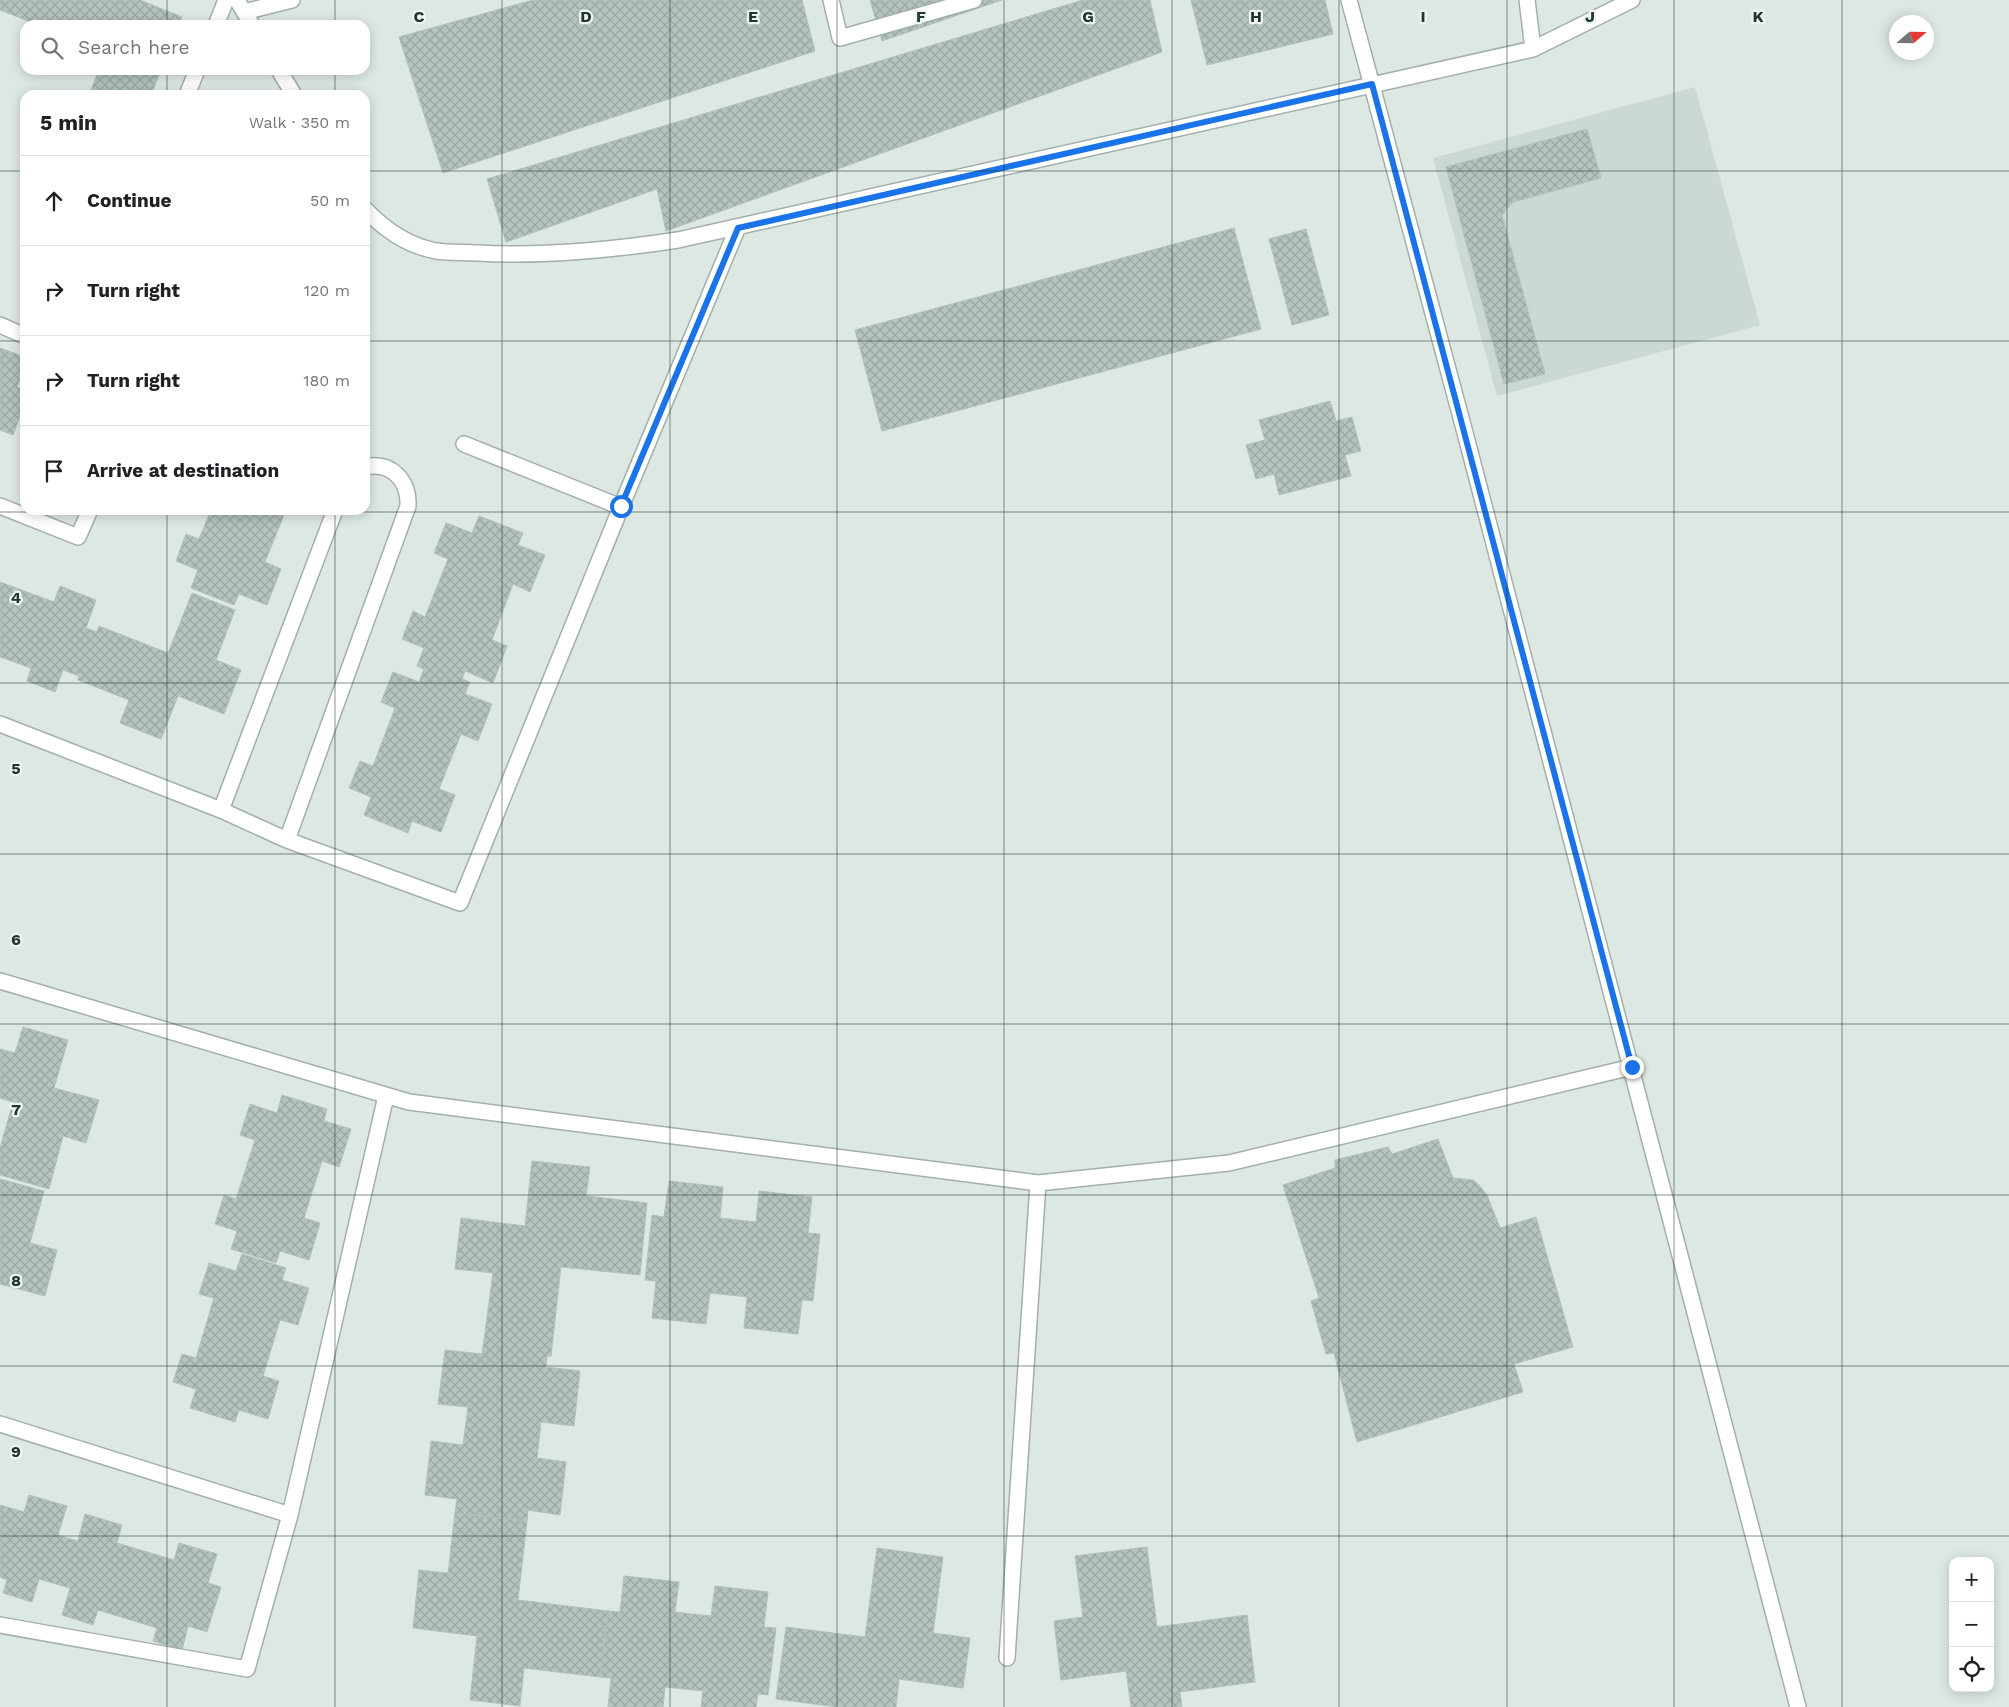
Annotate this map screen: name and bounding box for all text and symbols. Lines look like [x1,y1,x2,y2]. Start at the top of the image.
text: C [414,7,425,26]
text: D [580,7,592,26]
text: E [748,7,758,26]
text: F [916,7,926,26]
text: G [1082,7,1094,26]
text: H [1250,7,1262,26]
text: I [1420,7,1426,26]
text: J [1585,7,1595,26]
text: K [1752,7,1764,26]
north arrow [1889,15,1934,60]
search box [20,20,370,75]
icon: search [38,34,66,62]
text: Search here [78,36,189,59]
text: 5 min [40,110,97,135]
text: Walk · 350 m [249,113,350,132]
icon: ahead [40,187,68,215]
text: Continue [87,189,171,212]
text: 50 m [310,191,350,210]
icon: right [40,277,68,305]
text: Turn right [87,279,180,302]
text: 120 m [304,281,350,300]
icon: right [40,367,68,395]
text: Turn right [87,369,180,392]
text: 180 m [303,371,350,390]
icon: arrive [40,457,68,485]
text: Arrive at destination [87,459,279,482]
route start [610,495,633,518]
text: 4 [11,588,21,607]
text: 5 [11,759,21,778]
text: 6 [11,930,21,949]
route end [1621,1056,1644,1079]
text: 7 [11,1100,21,1119]
text: 8 [11,1271,21,1290]
text: 9 [11,1442,21,1461]
map controls [1949,1557,1994,1692]
button: + [1949,1557,1994,1602]
button: − [1949,1602,1994,1647]
button: locate [1949,1647,1994,1692]

